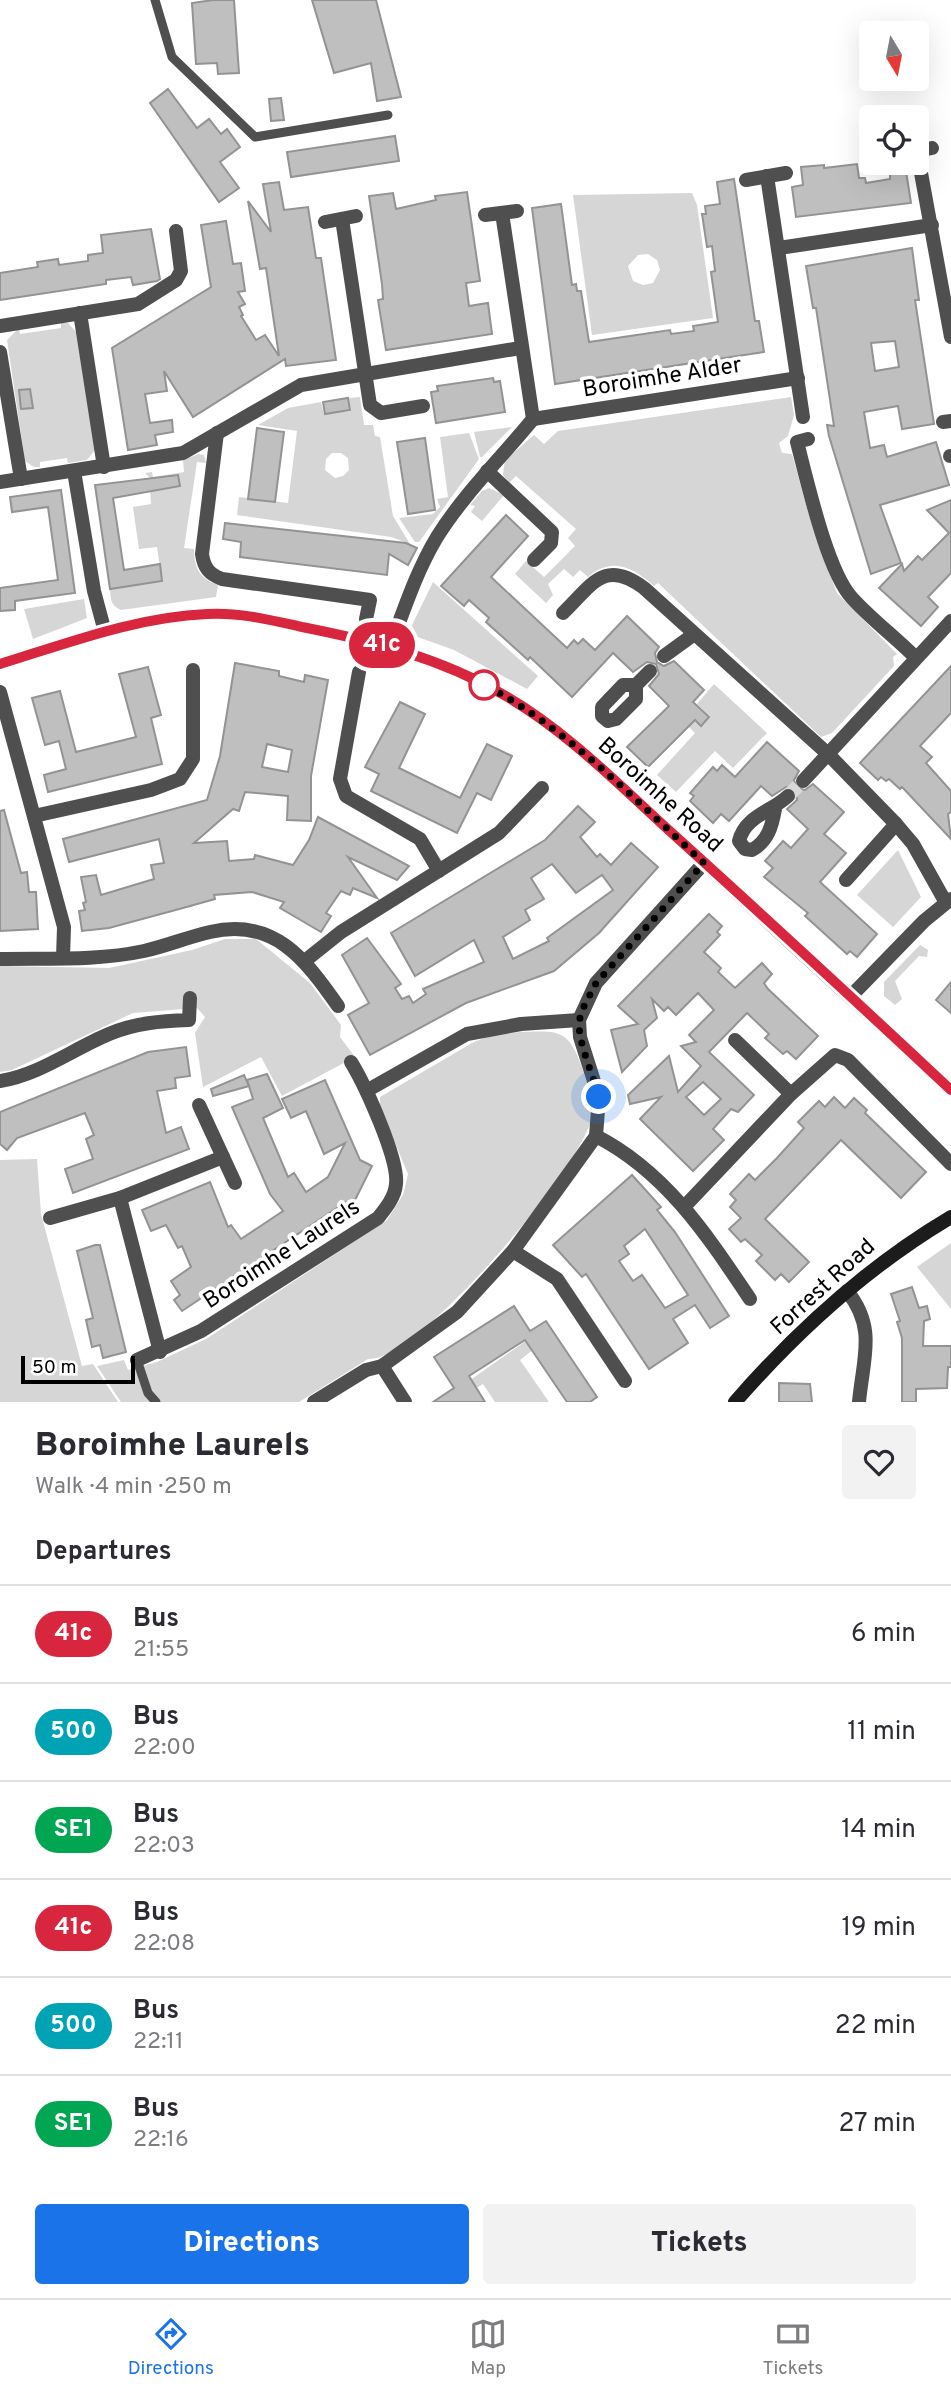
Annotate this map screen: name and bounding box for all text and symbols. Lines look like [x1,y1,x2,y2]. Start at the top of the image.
north arrow [859,21,929,91]
map controls [859,21,929,175]
button: locate [859,105,929,175]
street label: Boroimhe Alder [581,352,744,405]
line badge: 41c [342,622,422,668]
text: 41c [363,630,401,660]
unlabelled marker [469,670,499,700]
street label: Boroimhe Road [591,732,728,860]
your location [581,1079,616,1114]
street label: Boroimhe Laurels [198,1194,366,1317]
street label: Forrest Road [765,1233,882,1342]
scale bar [21,1353,135,1385]
text: 50 m [32,1356,77,1380]
button: heart [842,1425,916,1499]
text: Boroimhe Laurels [35,1426,310,1468]
text: Walk · 4 min · 250 m [35,1473,232,1502]
text: Departures [35,1536,172,1569]
text: Bus [133,1603,179,1636]
text: 6 min [851,1618,916,1651]
text: 41c [54,1619,93,1649]
text: 21:55 [133,1636,189,1665]
text: Bus [133,1701,179,1734]
text: 11 min [847,1716,916,1749]
text: 500 [50,1717,97,1747]
text: 22:00 [133,1734,196,1763]
text: Bus [133,1799,179,1832]
text: 14 min [841,1814,916,1847]
text: SE1 [54,1815,93,1845]
text: 22:03 [133,1832,195,1861]
text: Bus [133,1897,179,1930]
text: 19 min [841,1912,916,1945]
text: 41c [54,1913,93,1943]
text: 22:08 [133,1930,195,1959]
text: Bus [133,1995,179,2028]
text: 22 min [835,2010,916,2043]
text: 500 [50,2011,97,2041]
text: 22:11 [133,2028,184,2057]
text: Bus [133,2093,179,2126]
text: 27 min [838,2108,916,2141]
text: SE1 [54,2109,93,2139]
text: 22:16 [133,2126,189,2155]
button: Directions [35,2204,469,2284]
button: Tickets [483,2204,916,2284]
tab: Directions [128,2315,214,2381]
tab: Map [469,2315,507,2381]
tab: Tickets [762,2315,823,2381]

